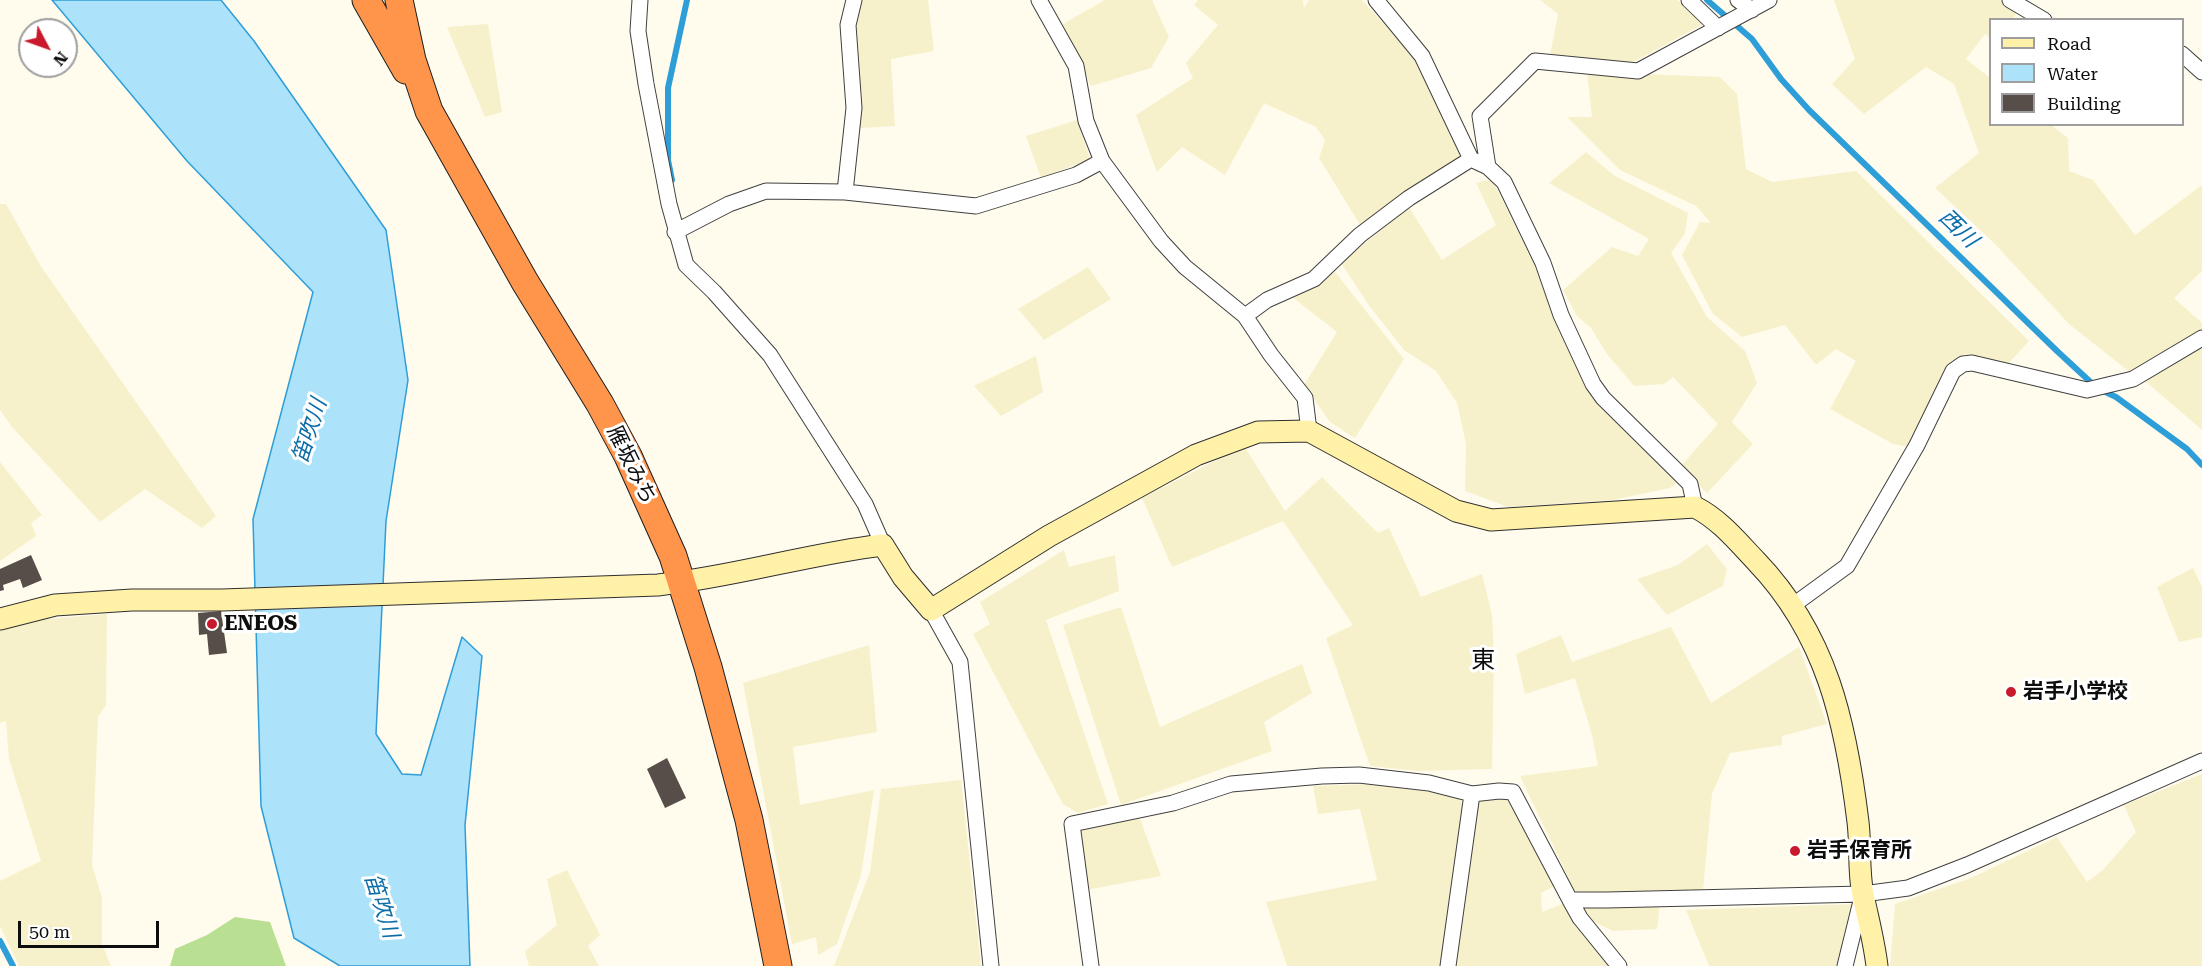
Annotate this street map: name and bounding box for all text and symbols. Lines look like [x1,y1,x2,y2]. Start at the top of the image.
north arrow [18,18,78,78]
legend [1989,18,2184,126]
text: Road [2047,33,2091,54]
text: N [49,48,72,70]
text: Water [2047,63,2098,84]
text: Building [2047,93,2121,114]
water label: 西川 [1933,204,1983,254]
water label: 笛吹川 [287,396,333,466]
street label: 雁坂みち [601,422,661,508]
place label: ENEOS [224,611,297,637]
marker: ENEOS [205,617,219,631]
district label: 東 [1471,647,1495,675]
place label: 岩手小学校 [2023,679,2128,705]
marker: 岩手小学校 [2004,685,2018,699]
place label: 岩手保育所 [1807,838,1912,864]
marker: 岩手保育所 [1788,844,1802,858]
water label: 笛吹川 [358,871,404,941]
scale bar [21,909,162,947]
text: 50 m [29,921,70,942]

